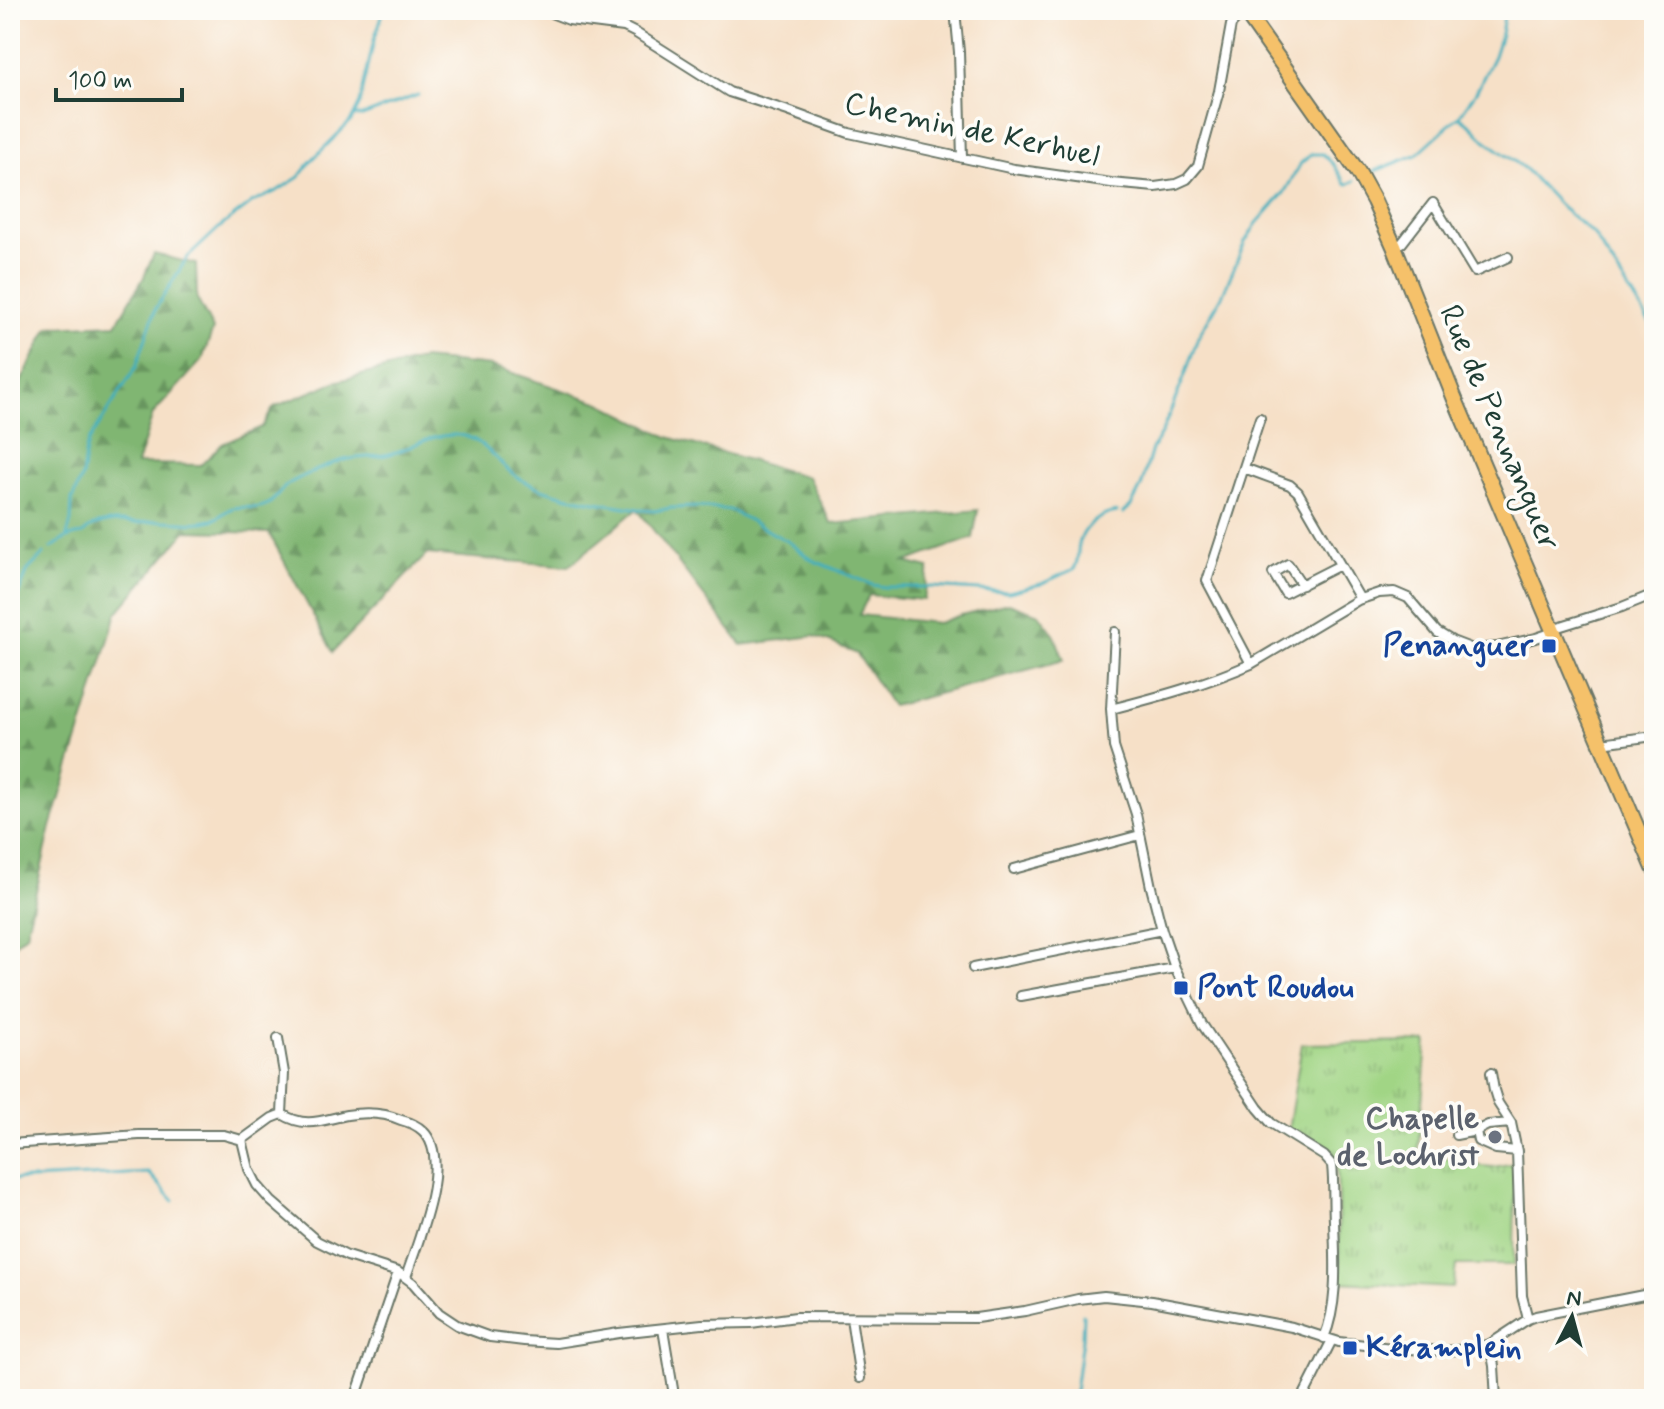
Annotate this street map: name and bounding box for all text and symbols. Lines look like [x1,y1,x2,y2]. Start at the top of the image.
scale bar [56,52,182,102]
text: 100 m [68,66,132,97]
street label: Chemin de Kerhuel [841,82,1103,178]
street label: Rue de Pennanguer [1426,299,1570,558]
place label: Penanguer [1383,625,1534,668]
marker: Penanguer [1540,637,1558,655]
place label: Pont Roudou [1197,967,1354,1009]
marker: Pont Roudou [1172,979,1190,997]
place label: Chapelle de Lochrist [1337,1098,1480,1177]
marker: Chapelle de Lochrist [1486,1128,1504,1146]
north arrow [1532,1277,1612,1357]
text: N [1565,1284,1583,1314]
place label: Kéramplein [1366,1327,1522,1369]
marker: Kéramplein [1341,1339,1359,1357]

